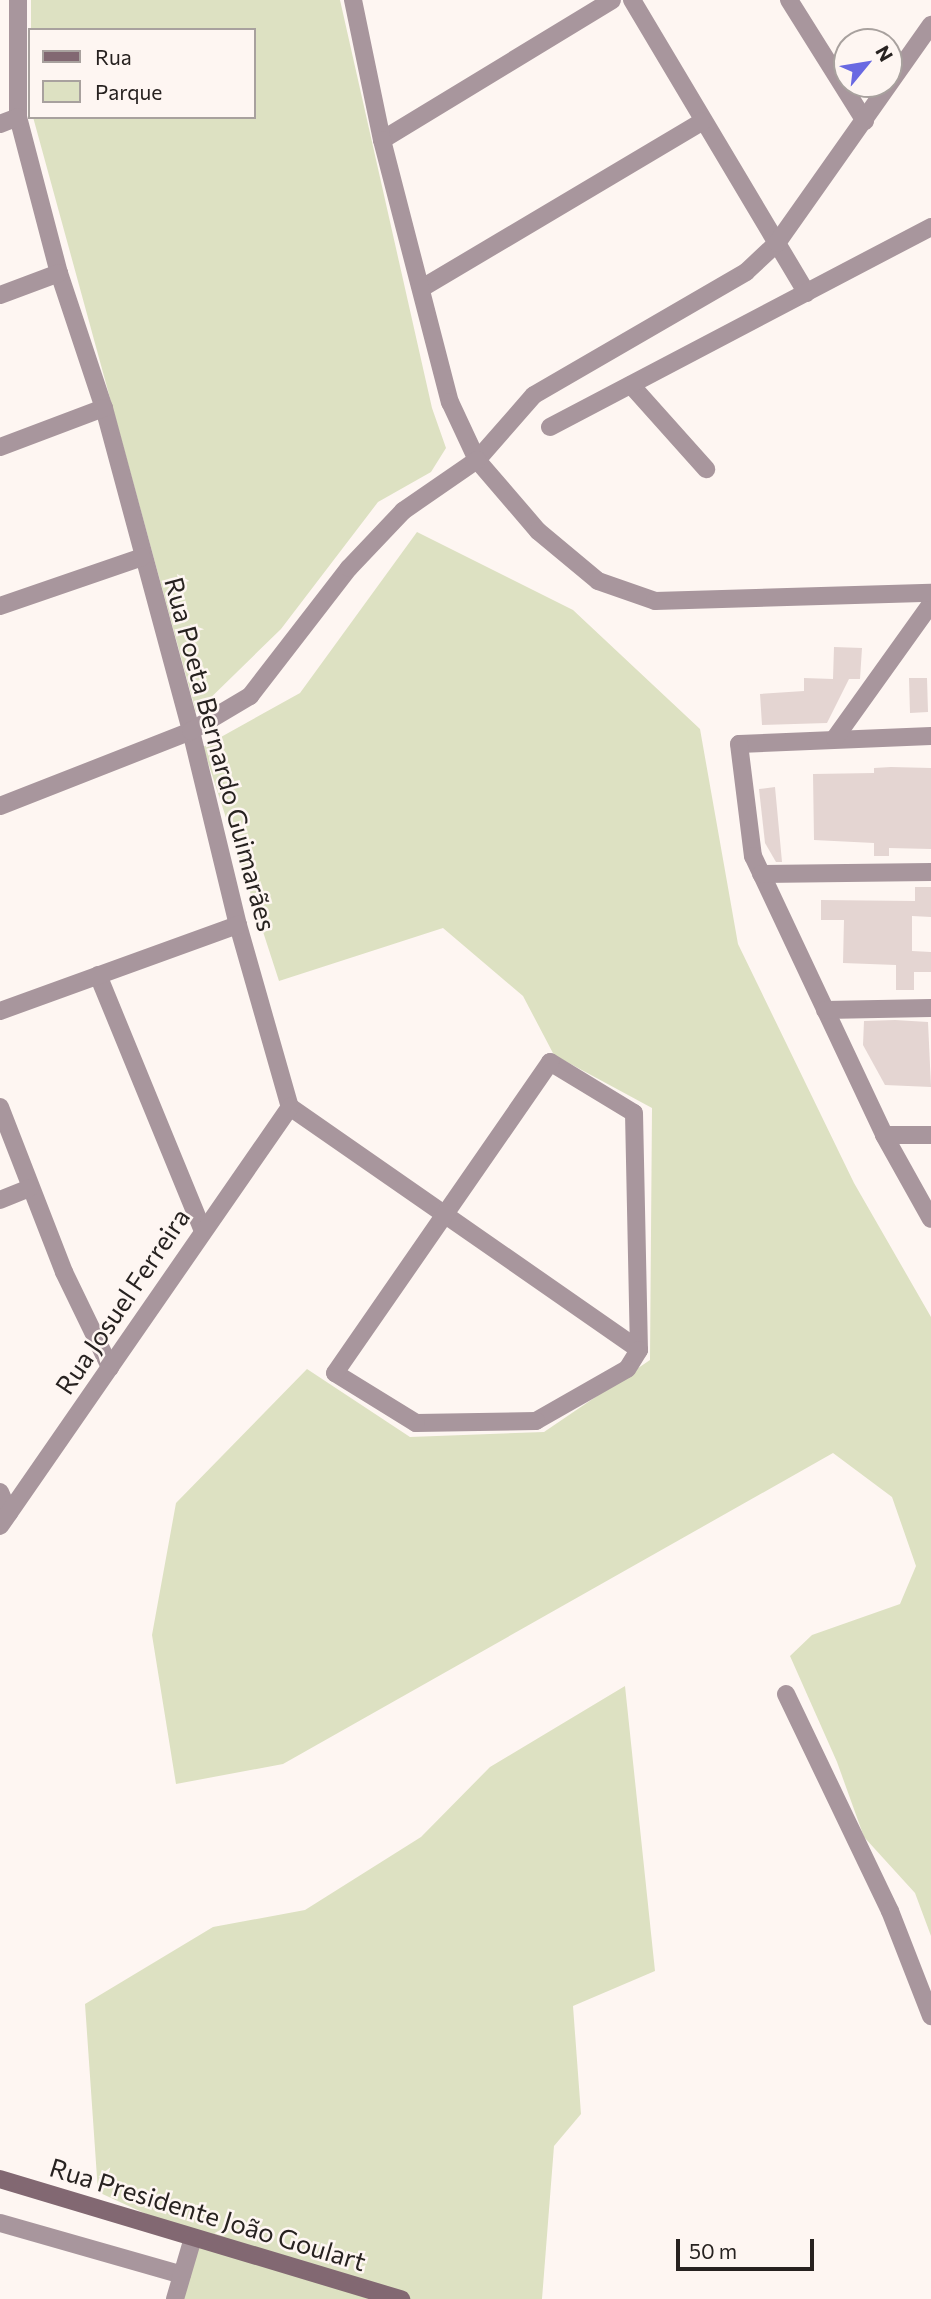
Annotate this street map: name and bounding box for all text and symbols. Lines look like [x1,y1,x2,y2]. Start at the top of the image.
legend [28,28,256,119]
north arrow [833,28,903,98]
text: N [871,41,898,65]
text: Rua [95,44,132,69]
text: Parque [95,79,162,104]
street label: Rua Poeta Bernardo Guimarães [159,574,283,934]
street label: Rua Josuel Ferreira [48,1202,196,1400]
street label: Rua Presidente João Goulart [46,2151,370,2277]
scale bar [679,2226,817,2270]
text: 50 m [689,2238,737,2263]

